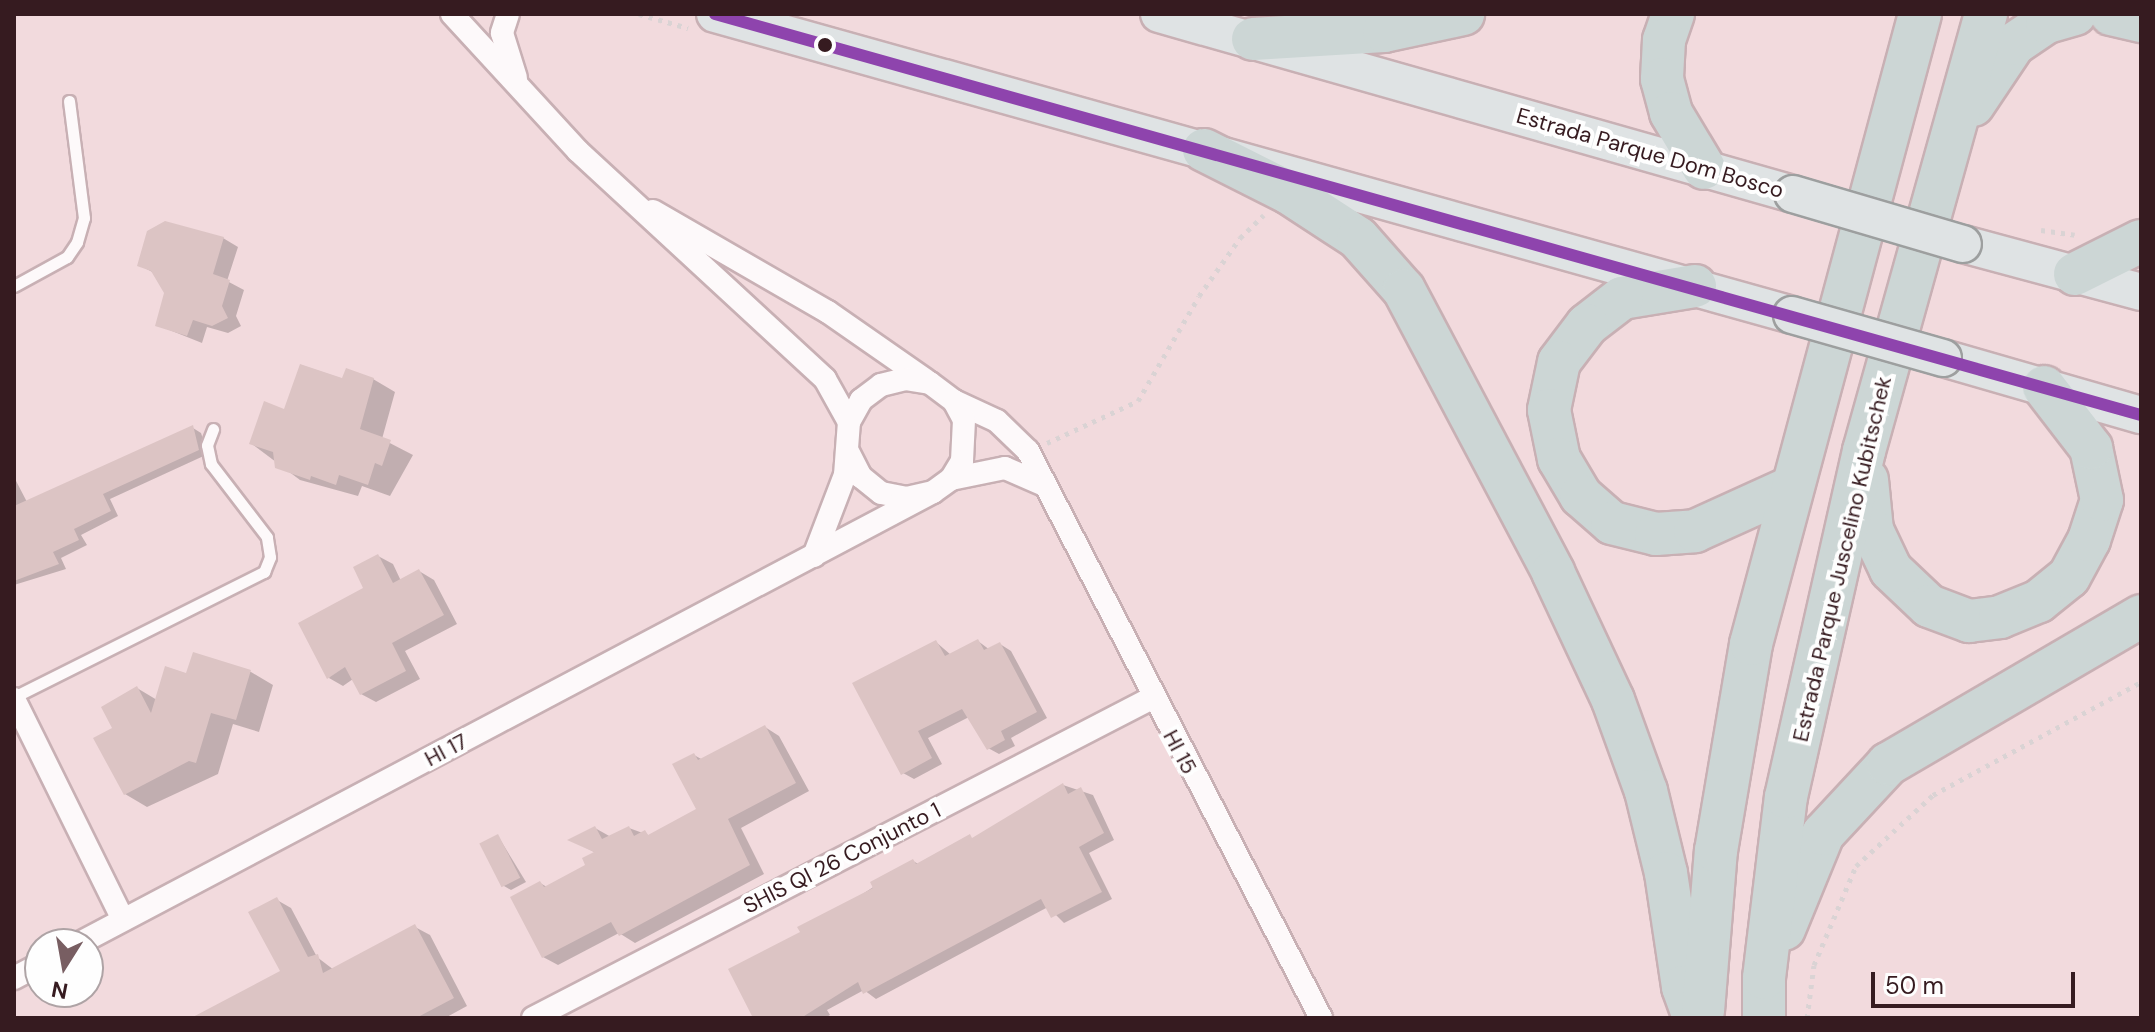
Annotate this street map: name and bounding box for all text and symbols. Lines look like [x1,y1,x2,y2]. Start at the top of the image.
unlabelled marker [817,37,833,53]
street label: Estrada Parque Dom Bosco [1513,102,1787,204]
street label: Estrada Parque Juscelino Kubitschek [1787,374,1897,744]
street label: HI 15 [1157,725,1203,779]
street label: HI 17 [420,728,472,772]
street label: SHIS QI 26 Conjunto 1 [739,797,945,919]
north arrow [24,928,104,1008]
scale bar [1875,956,2079,1006]
text: 50 m [1885,970,1944,1001]
text: N [49,974,70,1006]

